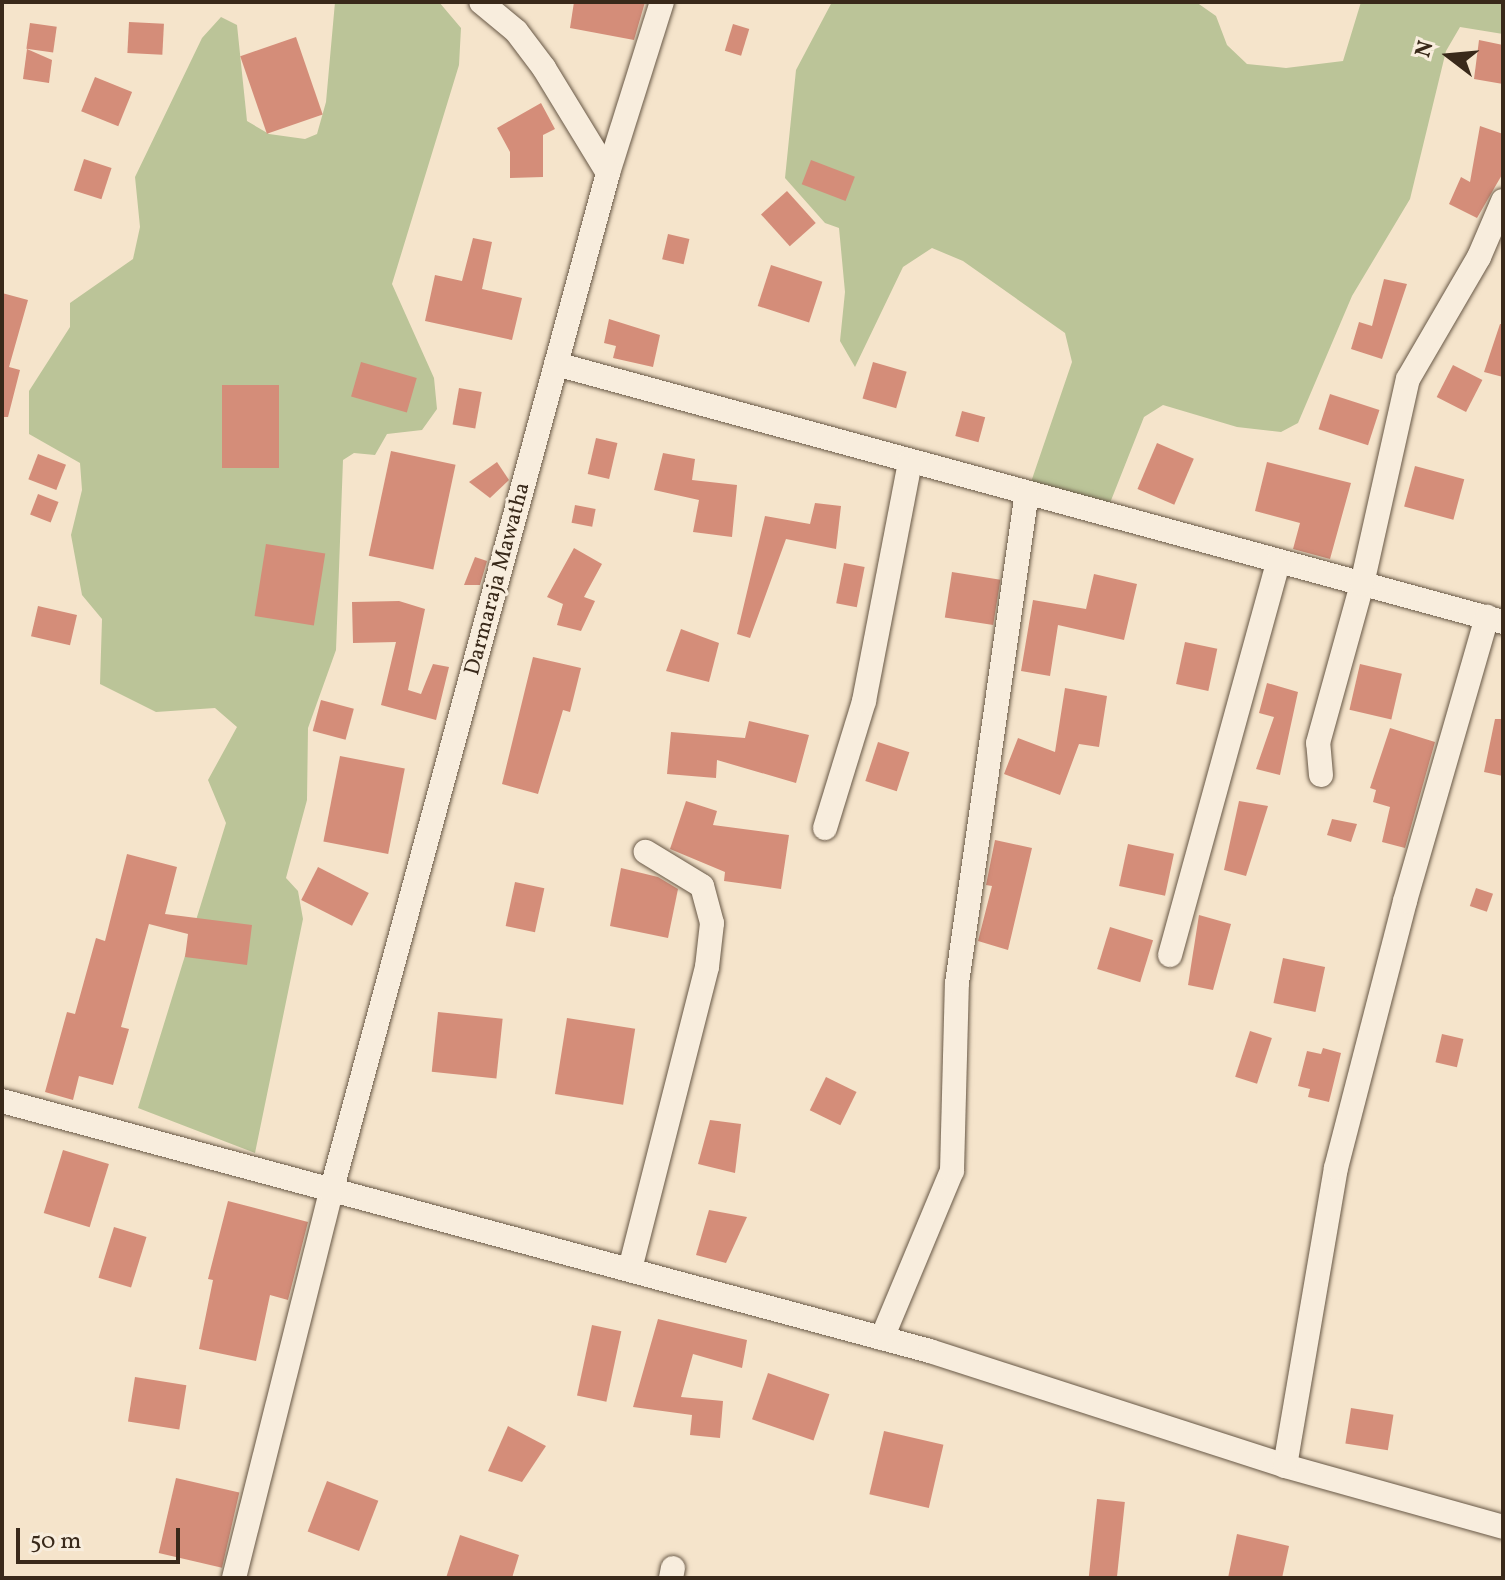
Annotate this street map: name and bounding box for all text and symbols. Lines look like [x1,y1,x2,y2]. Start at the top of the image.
north arrow [1409,16,1489,96]
text: N [1408,37,1443,61]
street label: Darmaraja Mawatha [460,480,536,678]
scale bar [20,1512,184,1562]
text: 50 m [30,1525,82,1559]

